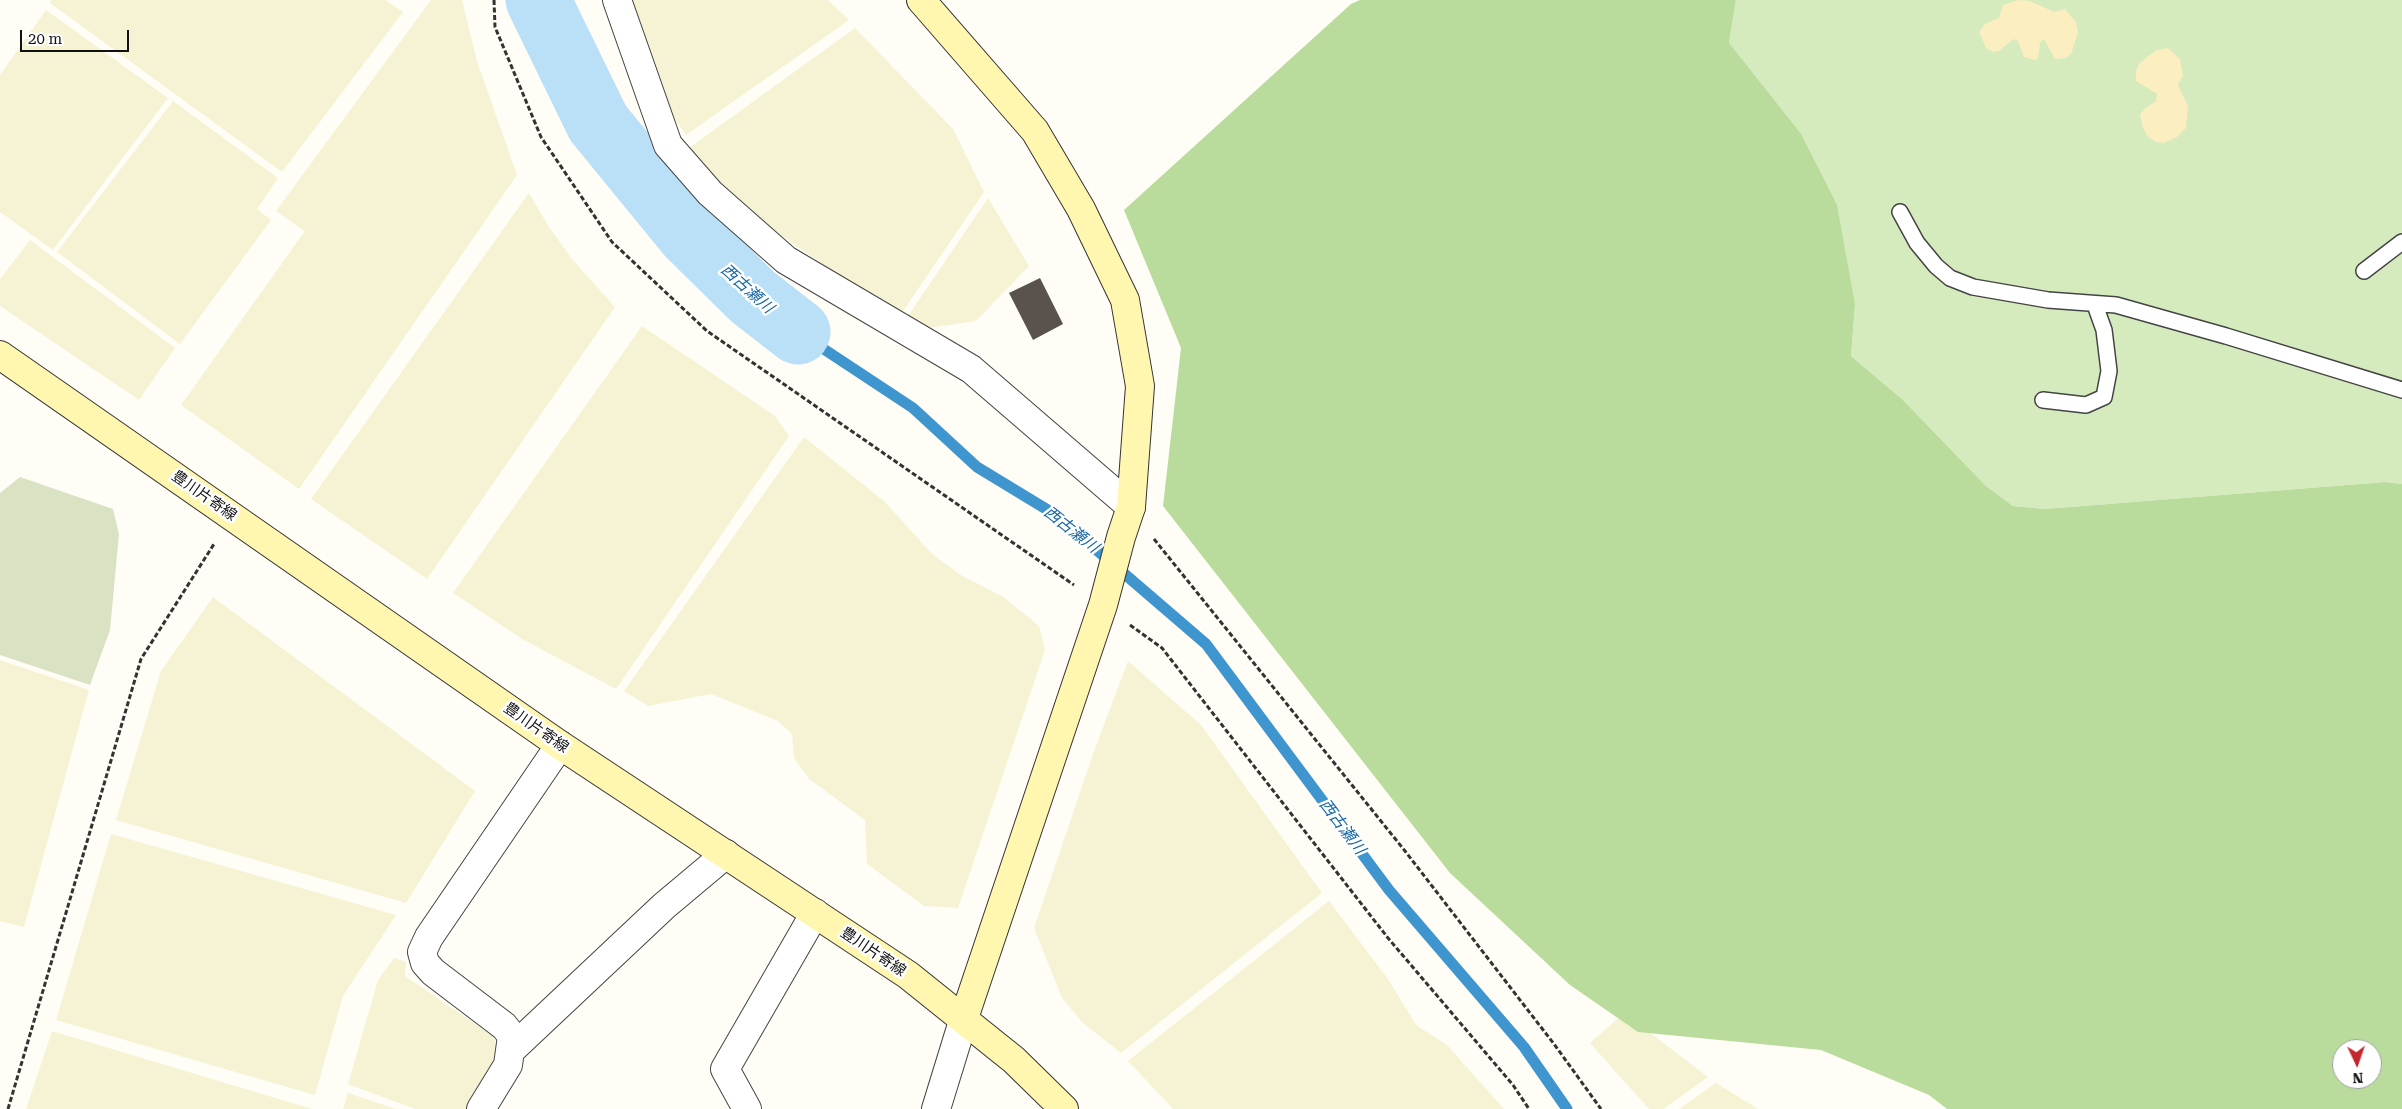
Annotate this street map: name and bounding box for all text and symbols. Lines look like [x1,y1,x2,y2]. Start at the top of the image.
scale bar [22,20,131,52]
text: 20 m [28,30,62,48]
water label: 西古瀬川 [717,260,777,318]
street label: 豊川片寄線 [168,467,240,525]
water label: 西古瀬川 [1040,503,1102,557]
street label: 豊川片寄線 [500,699,572,757]
water label: 西古瀬川 [1315,796,1369,858]
street label: 豊川片寄線 [837,924,909,980]
north arrow [2332,1039,2382,1089]
text: N [2352,1070,2364,1086]

